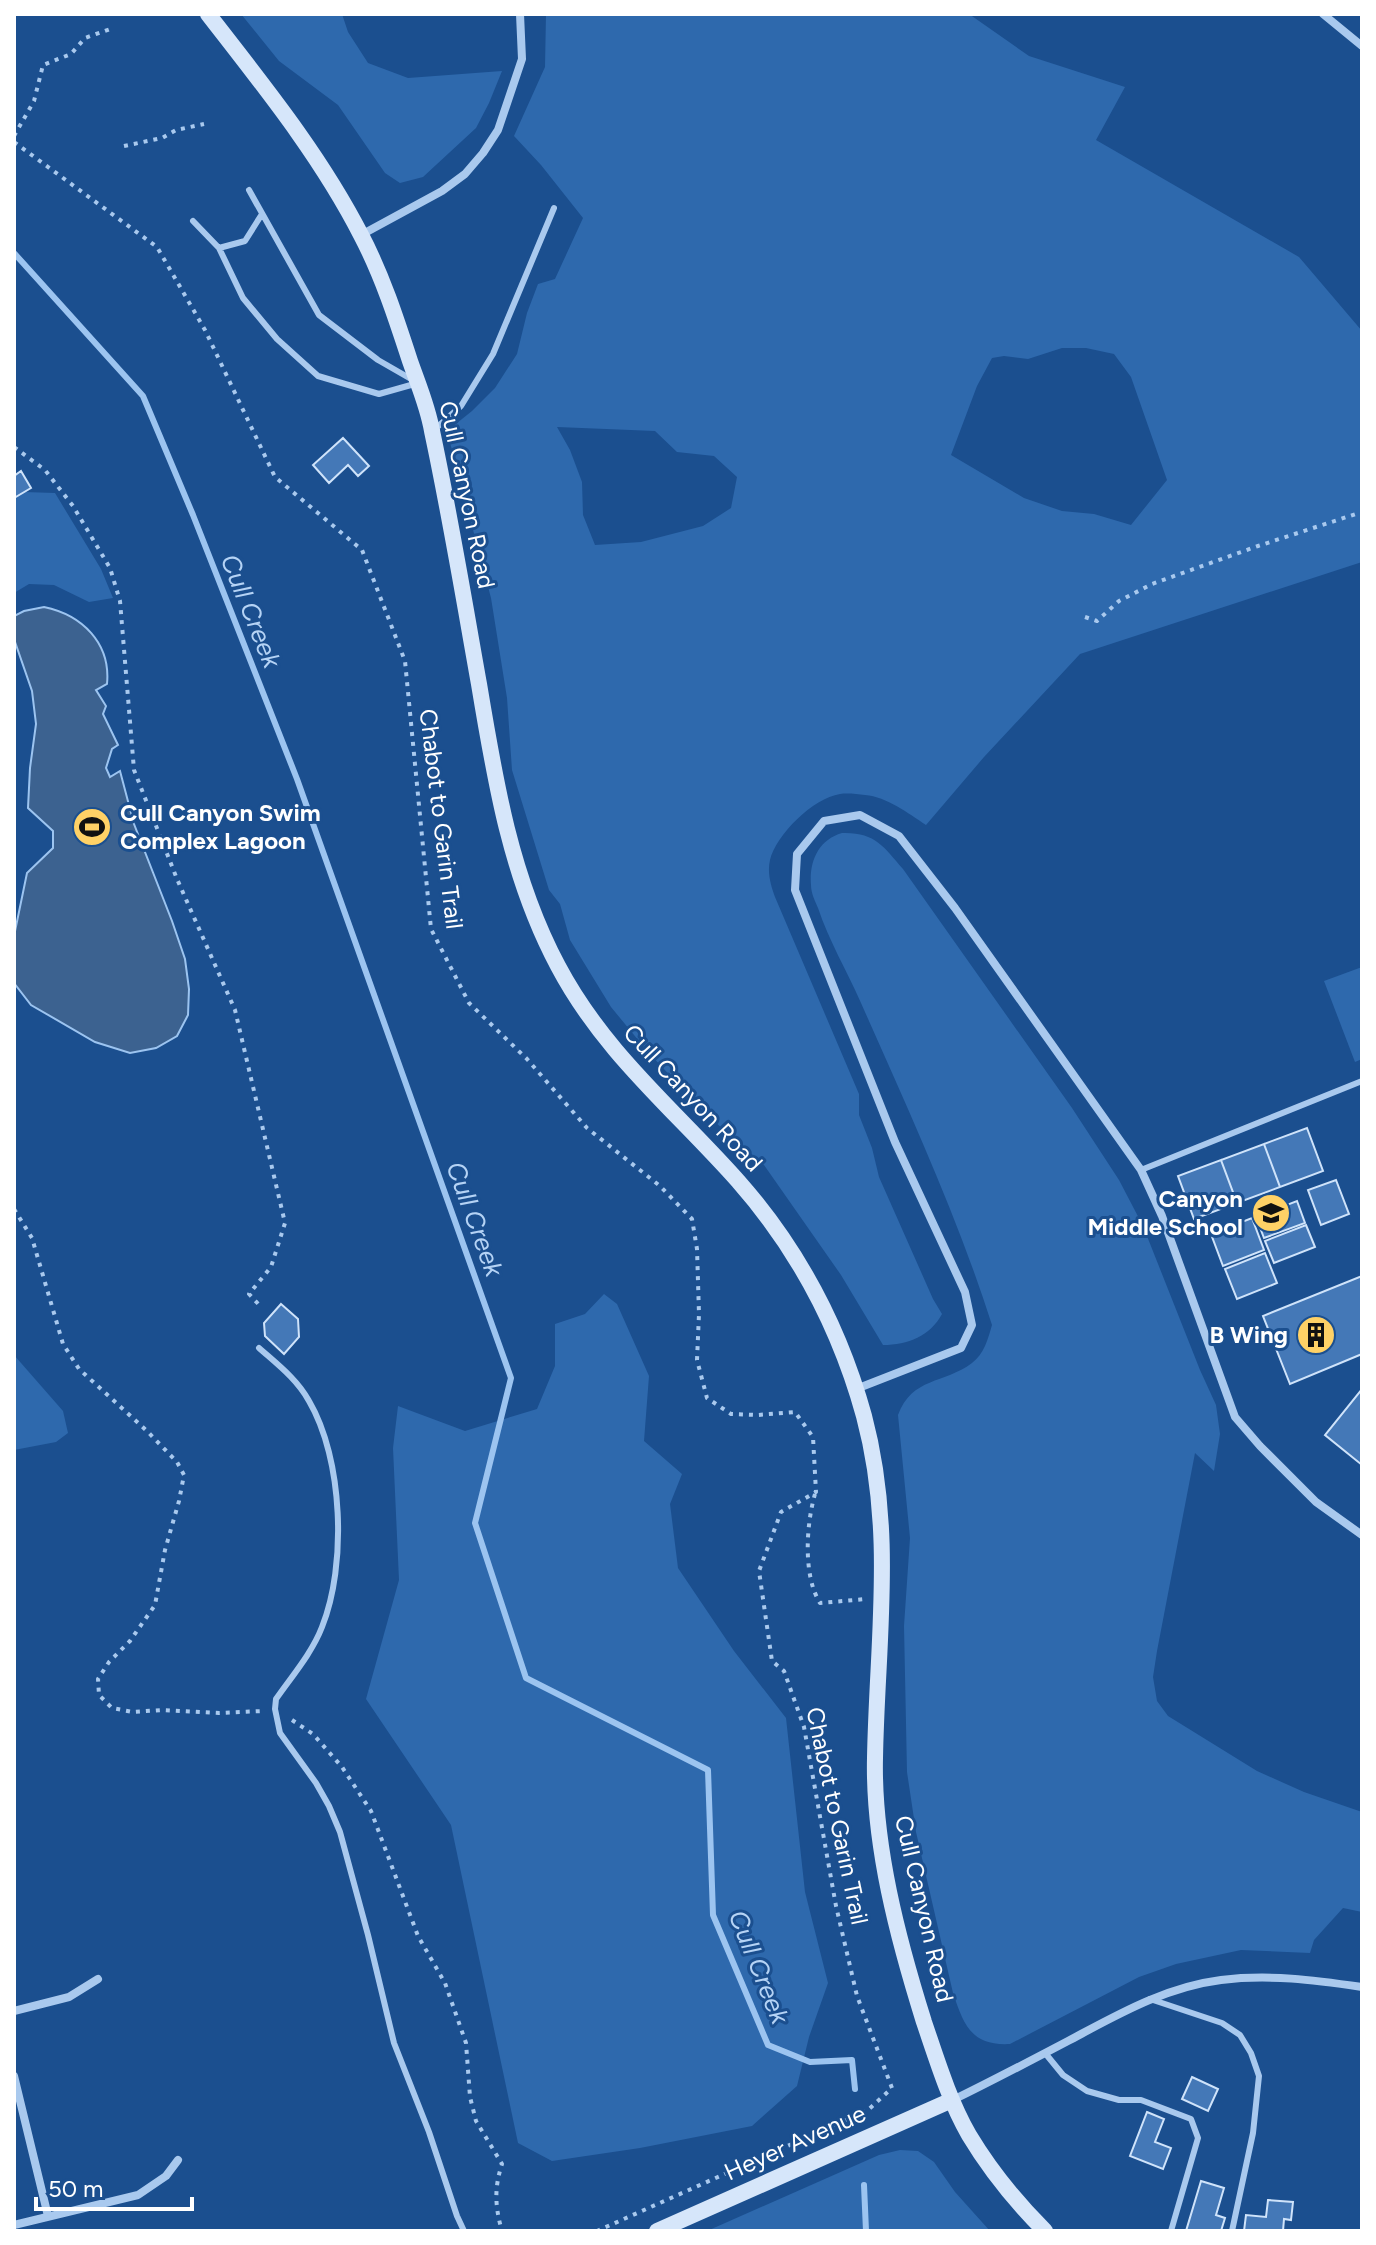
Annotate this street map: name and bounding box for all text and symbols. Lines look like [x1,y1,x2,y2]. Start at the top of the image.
street label: Cull Canyon Road [433,399,502,591]
water label: Cull Creek [214,549,289,674]
street label: Chabot to Garin Trail [414,707,469,931]
place label: Cull Canyon Swim Complex Lagoon [120,798,321,855]
sports icon: Cull Canyon Swim Complex Lagoon [71,806,113,848]
street label: Cull Canyon Road [618,1018,769,1177]
water label: Cull Creek [439,1157,511,1282]
place label: Canyon Middle School [1088,1184,1243,1241]
school or university icon: Canyon Middle School [1250,1192,1292,1234]
building icon: B Wing [1295,1314,1337,1356]
place label: B Wing [1210,1320,1288,1349]
street label: Chabot to Garin Trail [800,1705,875,1927]
street label: Cull Canyon Road [889,1813,960,2005]
water label: Cull Creek [722,1905,797,2030]
street label: Heyer Avenue [720,2098,870,2187]
scale bar [36,2161,192,2211]
text: 50 m [48,2174,104,2203]

